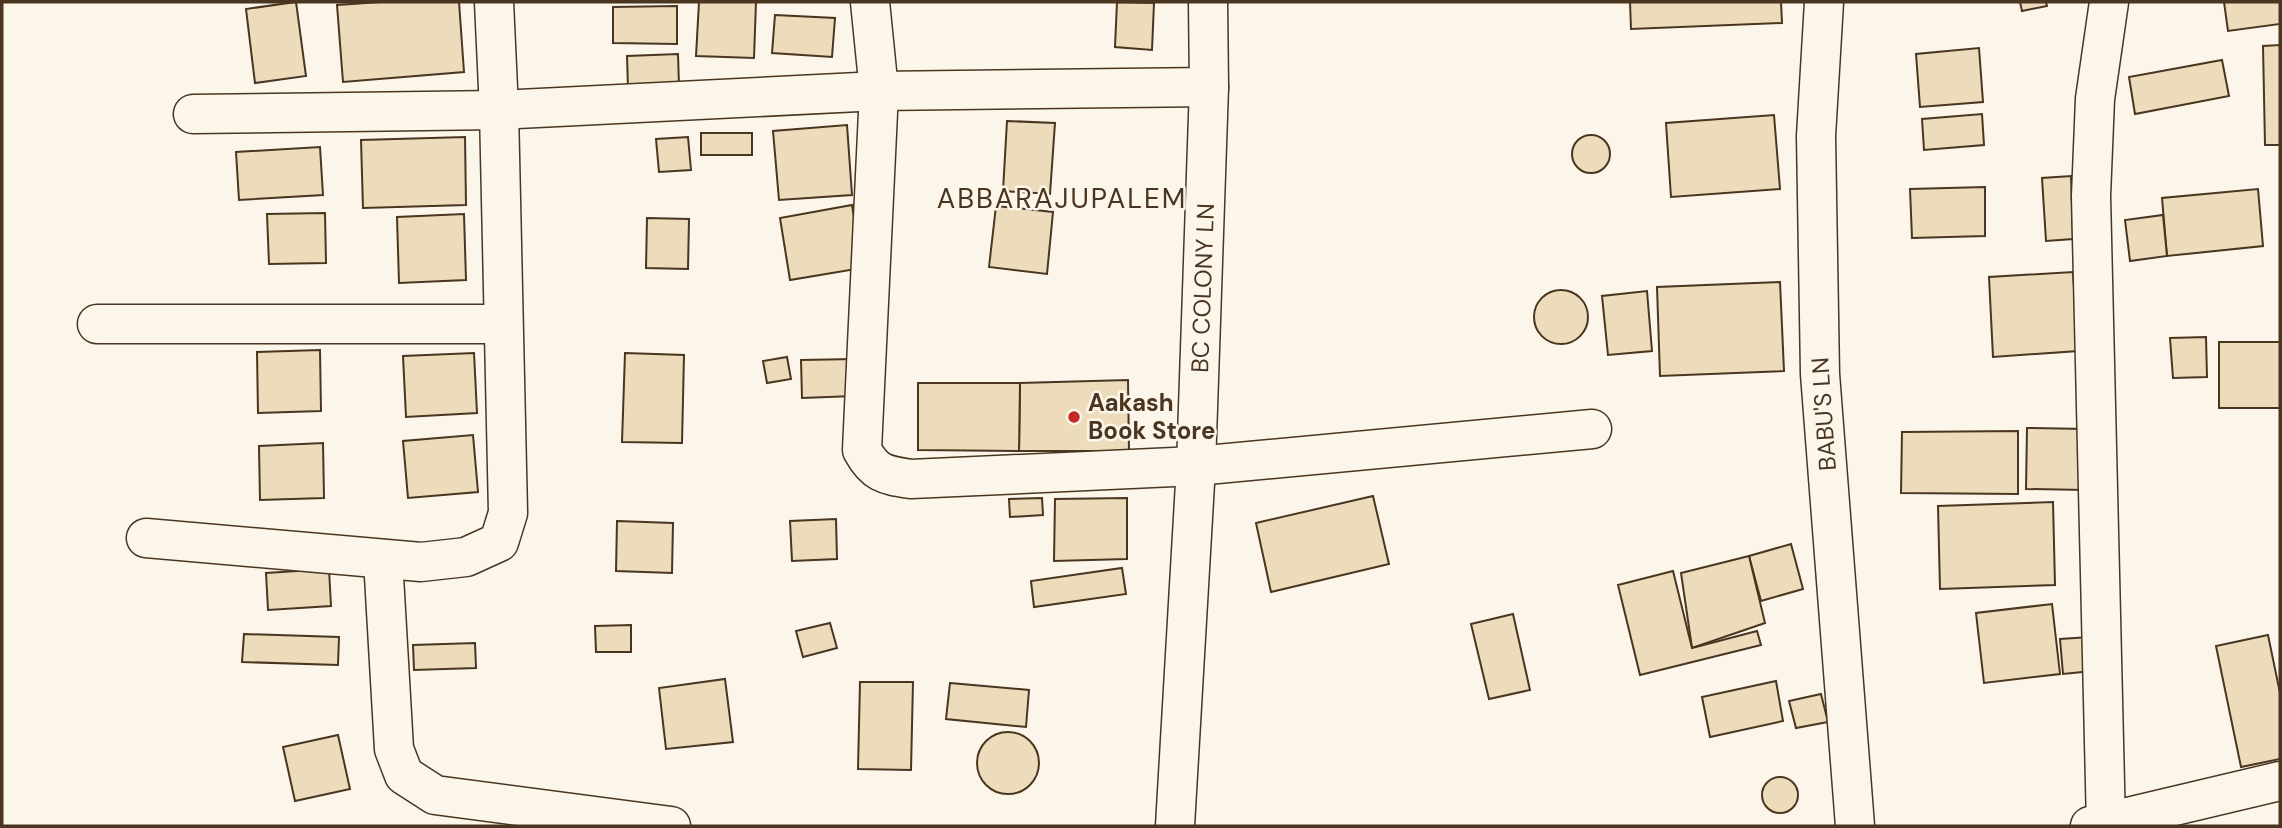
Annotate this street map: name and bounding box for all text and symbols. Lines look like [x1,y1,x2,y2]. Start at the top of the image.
district label: ABBARAJUPALEM [937,180,1187,217]
street label: BC COLONY LN [1184,203,1221,373]
street label: BABU'S LN [1804,356,1843,472]
place label: Aakash Book Store [1088,387,1215,446]
marker: Aakash Book Store [1066,409,1082,425]

